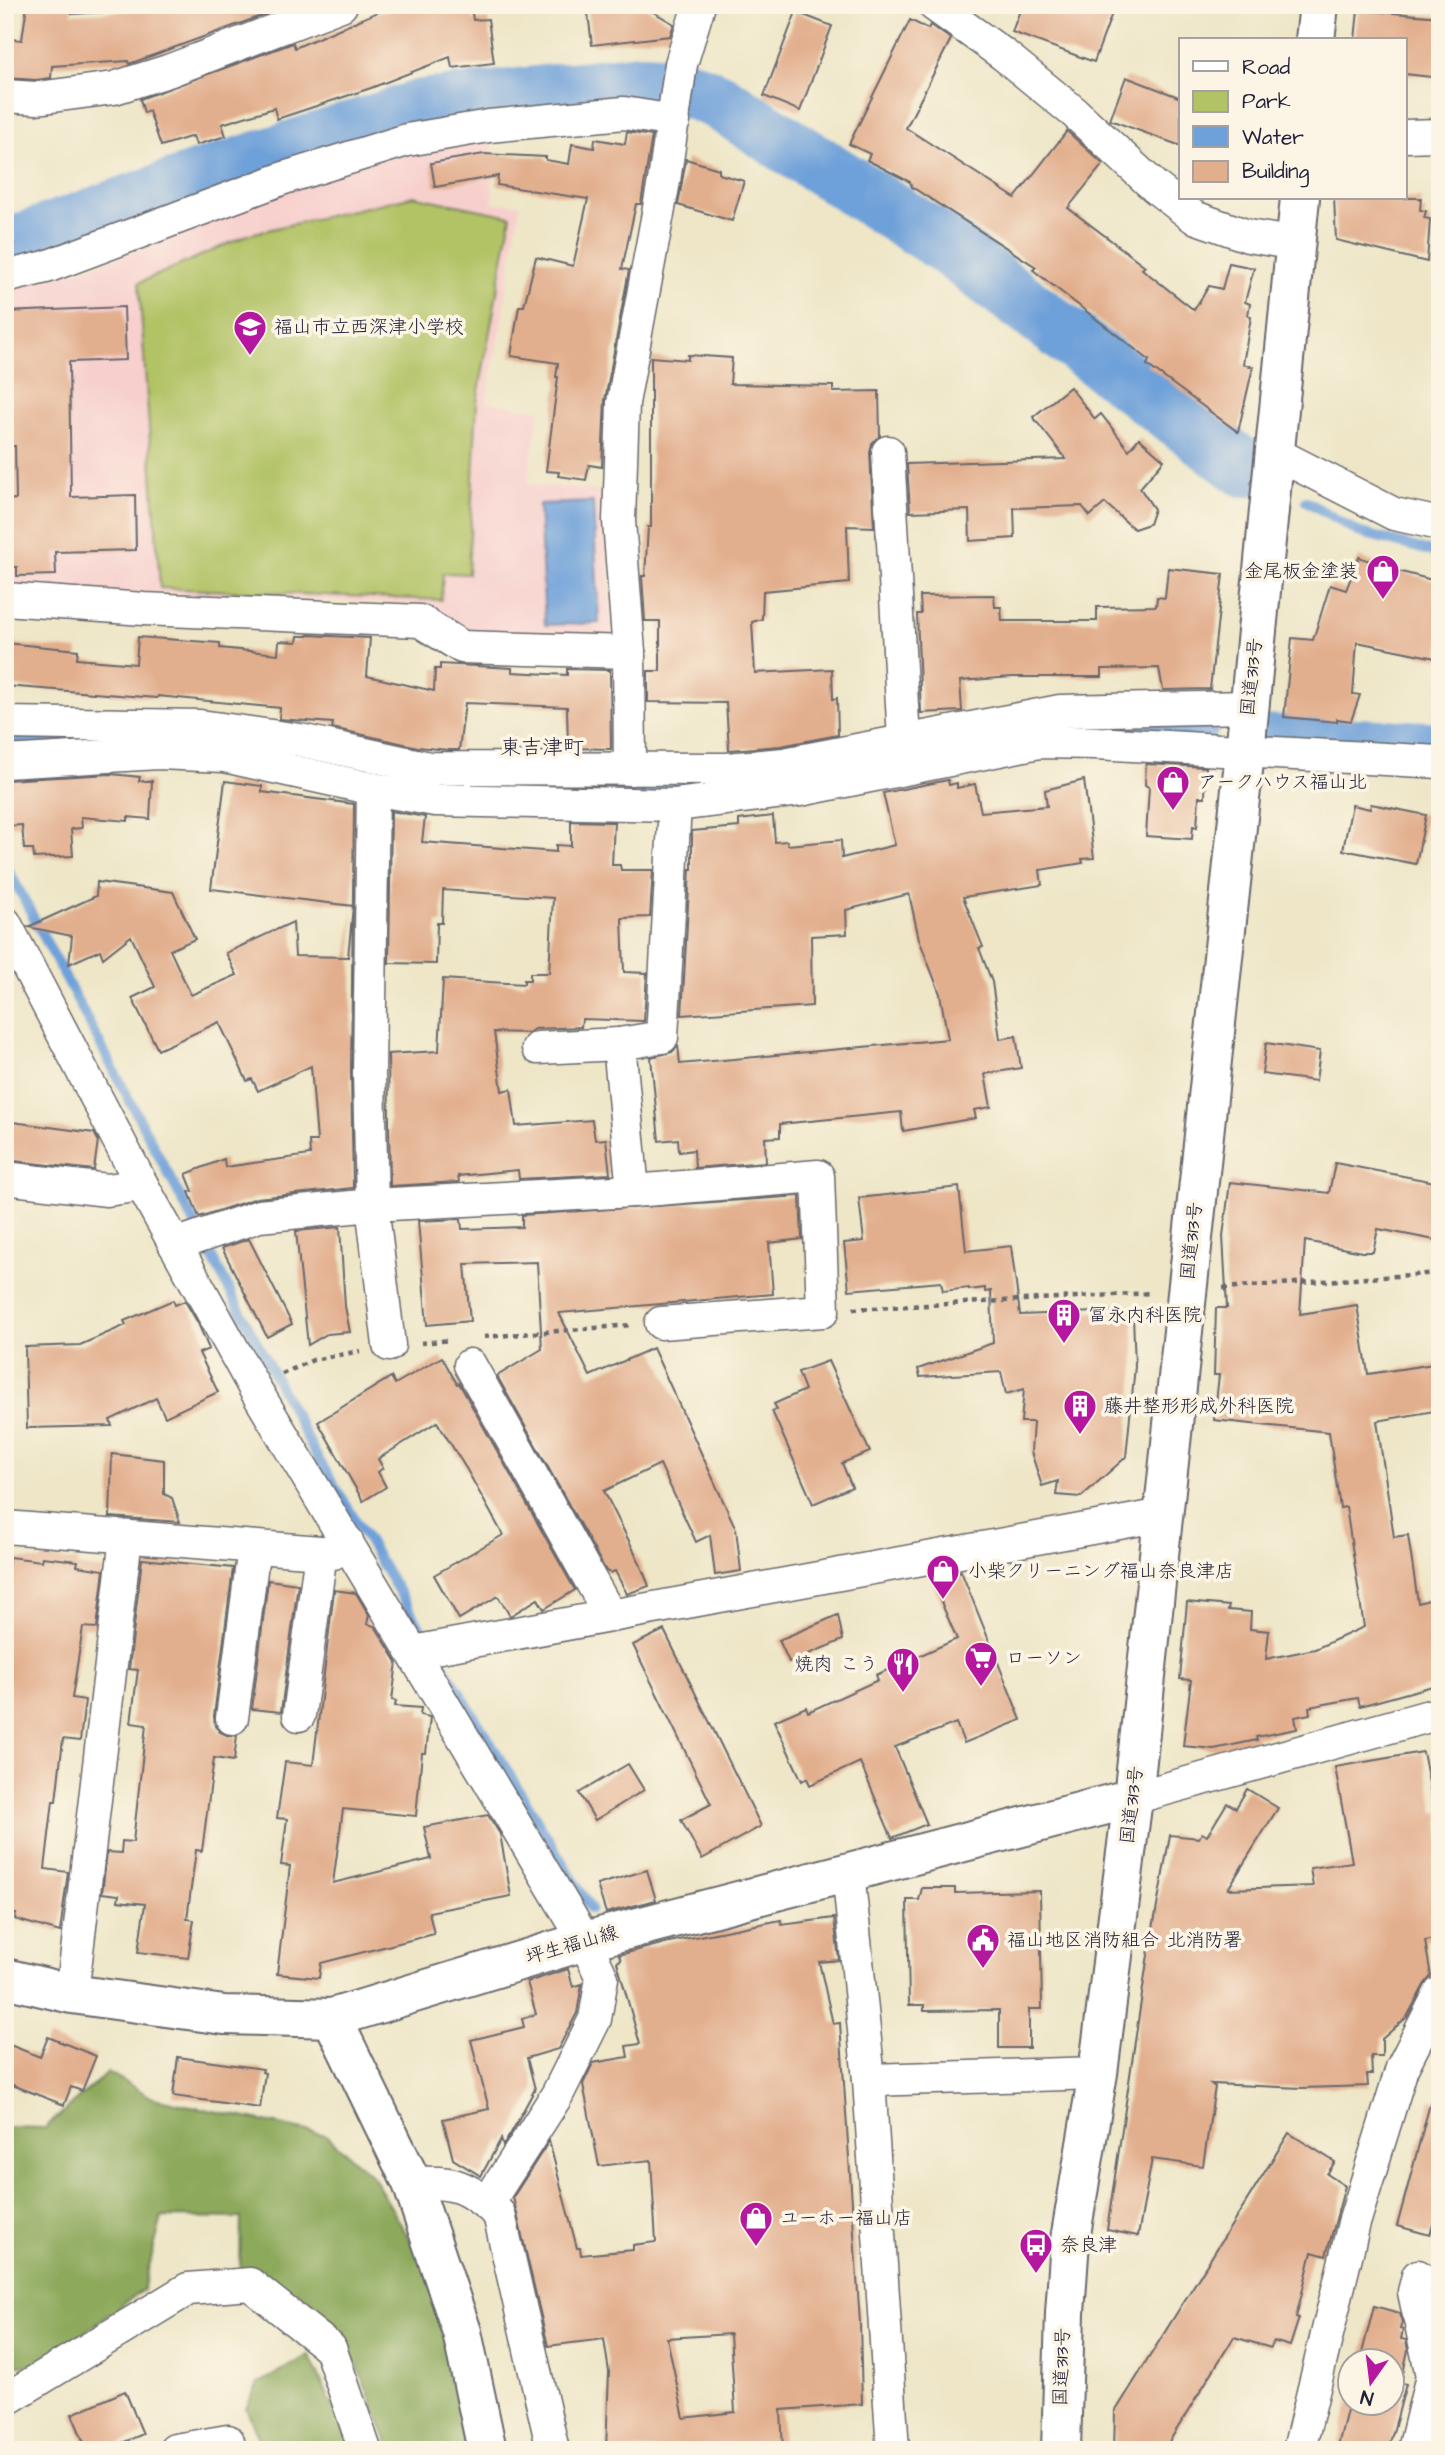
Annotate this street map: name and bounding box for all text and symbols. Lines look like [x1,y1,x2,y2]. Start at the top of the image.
legend [1179,38,1406,200]
text: Road [1242,53,1290,82]
text: Park [1242,87,1291,116]
text: Water [1242,123,1304,152]
text: Building [1242,157,1310,188]
school or university icon: 福山市立西深津小学校 [231,308,269,357]
place label: 福山市立西深津小学校 [274,314,464,341]
shop icon: 金尾板金塗装 [1364,552,1402,601]
place label: 金尾板金塗装 [1244,558,1358,585]
street label: 国道313号 [1234,636,1270,718]
district label: 東吉津町 [500,733,584,762]
shop icon: アークハウス福山北 [1154,763,1192,812]
place label: アークハウス福山北 [1198,769,1367,796]
street label: 国道313号 [1174,1200,1210,1282]
building icon: 冨永内科医院 [1045,1296,1083,1345]
place label: 冨永内科医院 [1088,1302,1202,1329]
building icon: 藤井整形形成外科医院 [1061,1387,1099,1436]
place label: 藤井整形形成外科医院 [1104,1393,1294,1420]
shop icon: 小柴クリーニング福山奈良津店 [924,1552,962,1601]
place label: 小柴クリーニング福山奈良津店 [968,1558,1234,1585]
supermarket icon: ローソン [962,1639,1000,1688]
restaurant icon: 焼肉 こう [884,1645,922,1694]
place label: ローソン [1006,1645,1082,1672]
place label: 焼肉 こう [794,1651,878,1678]
street label: 国道313号 [1114,1764,1150,1846]
street label: 坪生福山線 [523,1919,621,1971]
public building icon: 福山地区消防組合 北消防署 [964,1921,1002,1970]
place label: 福山地区消防組合 北消防署 [1007,1927,1243,1954]
shop icon: ユーホー福山店 [737,2199,775,2248]
place label: ユーホー福山店 [780,2205,912,2232]
bus stop icon: 奈良津 [1017,2226,1055,2275]
place label: 奈良津 [1060,2232,1117,2259]
street label: 国道313号 [1047,2327,1077,2407]
north arrow [1336,2346,1406,2416]
text: N [1358,2382,1376,2412]

